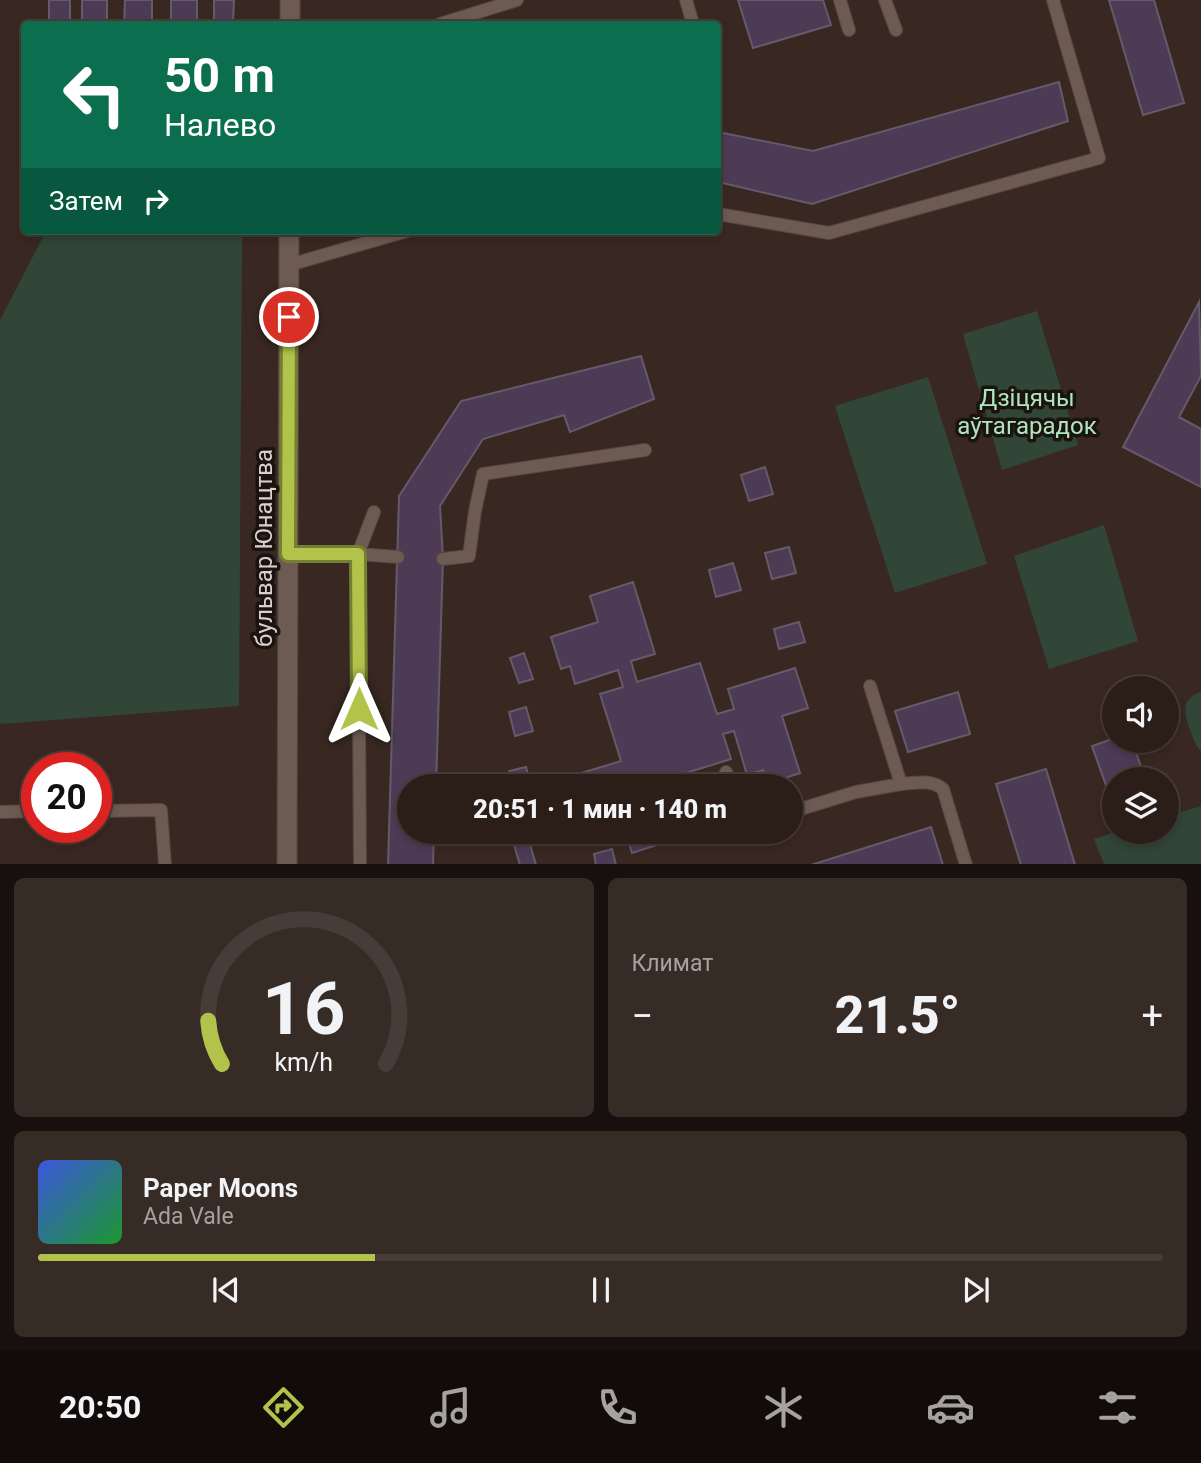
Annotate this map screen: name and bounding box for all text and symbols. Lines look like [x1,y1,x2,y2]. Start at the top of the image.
text: 50 m [164,47,275,104]
icon: left [49,49,140,140]
text: Налево [164,106,276,144]
icon: right [137,182,175,220]
text: Затем [49,186,123,216]
pin [259,287,319,347]
icon: arrive [270,298,308,336]
park label: Дзіцячы аўтагарадок [957,384,1097,440]
street label: бульвар Юнацтва [250,449,278,647]
position arrow [322,672,396,746]
map controls [1102,676,1179,844]
button: sound [1102,676,1179,753]
speed limit sign: 20 [21,752,112,843]
button: layers [1102,767,1179,844]
text: 20:51 · 1 мин · 140 m [473,794,727,824]
text: Климат [632,950,713,977]
text: 16 [262,966,346,1052]
text: 21.5° [834,985,960,1046]
text: − [632,994,653,1038]
text: + [1141,994,1163,1038]
text: km/h [274,1047,333,1076]
text: Paper Moons [143,1173,298,1203]
text: Ada Vale [143,1203,234,1230]
icon: previous [207,1271,245,1309]
icon: pause [582,1271,620,1309]
icon: next [957,1271,995,1309]
icon: directions [259,1383,308,1432]
icon: music [426,1383,475,1432]
icon: phone [593,1383,642,1432]
icon: climate [759,1383,808,1432]
icon: car [926,1383,975,1432]
icon: filters [1093,1383,1142,1432]
text: 20:50 [59,1388,141,1426]

